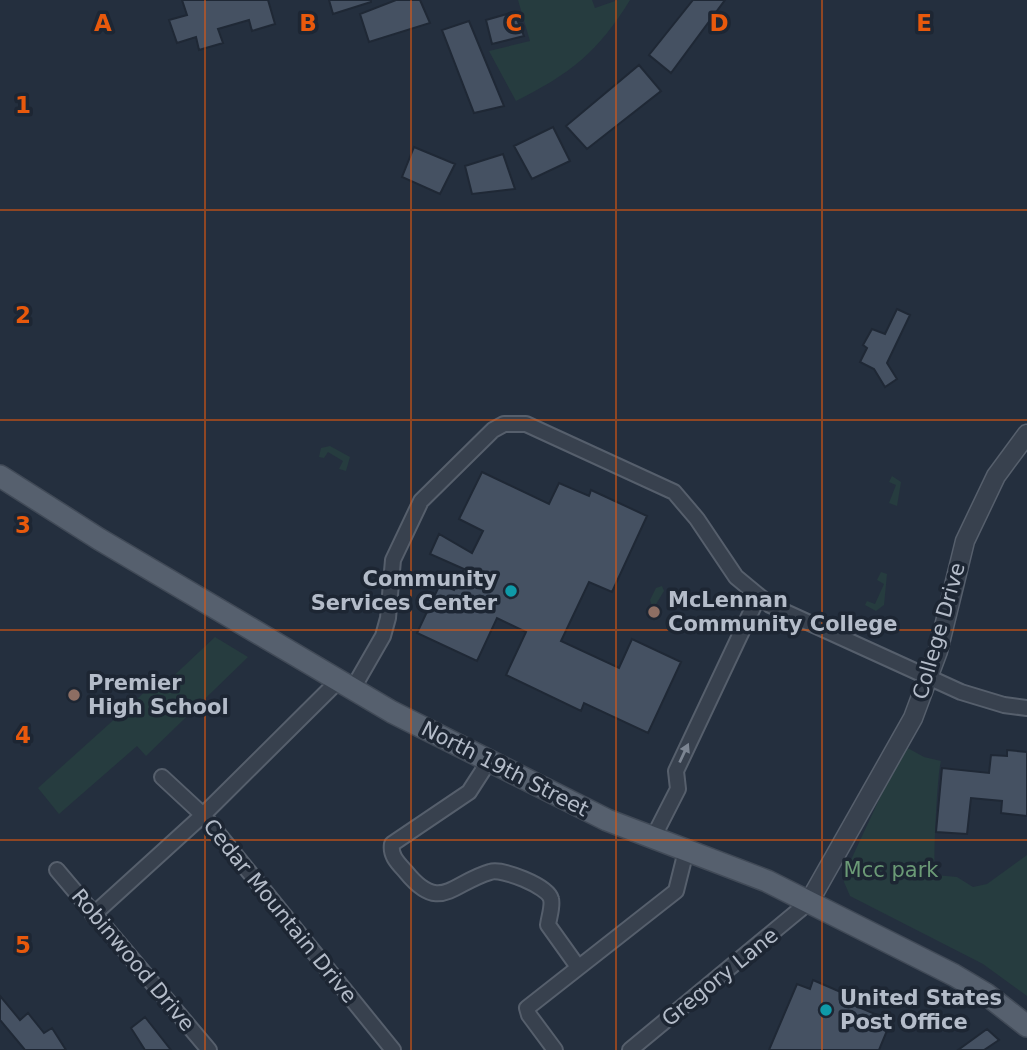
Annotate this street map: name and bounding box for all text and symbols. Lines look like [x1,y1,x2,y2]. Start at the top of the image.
text: A [94,10,112,36]
text: B [299,10,317,36]
text: C [506,10,522,36]
text: D [709,10,729,36]
text: E [916,10,932,36]
text: 1 [15,92,31,118]
text: 2 [15,302,31,328]
text: 3 [15,512,31,538]
street label: College Drive [908,560,970,702]
place label: Community Services Center [311,567,498,615]
marker: Community Services Center [503,583,519,599]
place label: McLennan Community College [668,588,898,636]
marker: McLennan Community College [646,604,662,620]
place label: Premier High School [88,671,229,719]
marker: Premier High School [66,687,82,703]
street label: North 19th Street [418,717,592,821]
text: 4 [15,722,31,748]
one-way arrow [678,743,690,763]
street label: Cedar Mountain Drive [198,814,362,1008]
park label: Mcc park [844,858,939,882]
street label: Robinwood Drive [67,884,199,1036]
street label: Gregory Lane [657,923,783,1031]
text: 5 [15,932,31,958]
place label: United States Post Office [840,986,1002,1034]
marker: United States Post Office [818,1002,834,1018]

